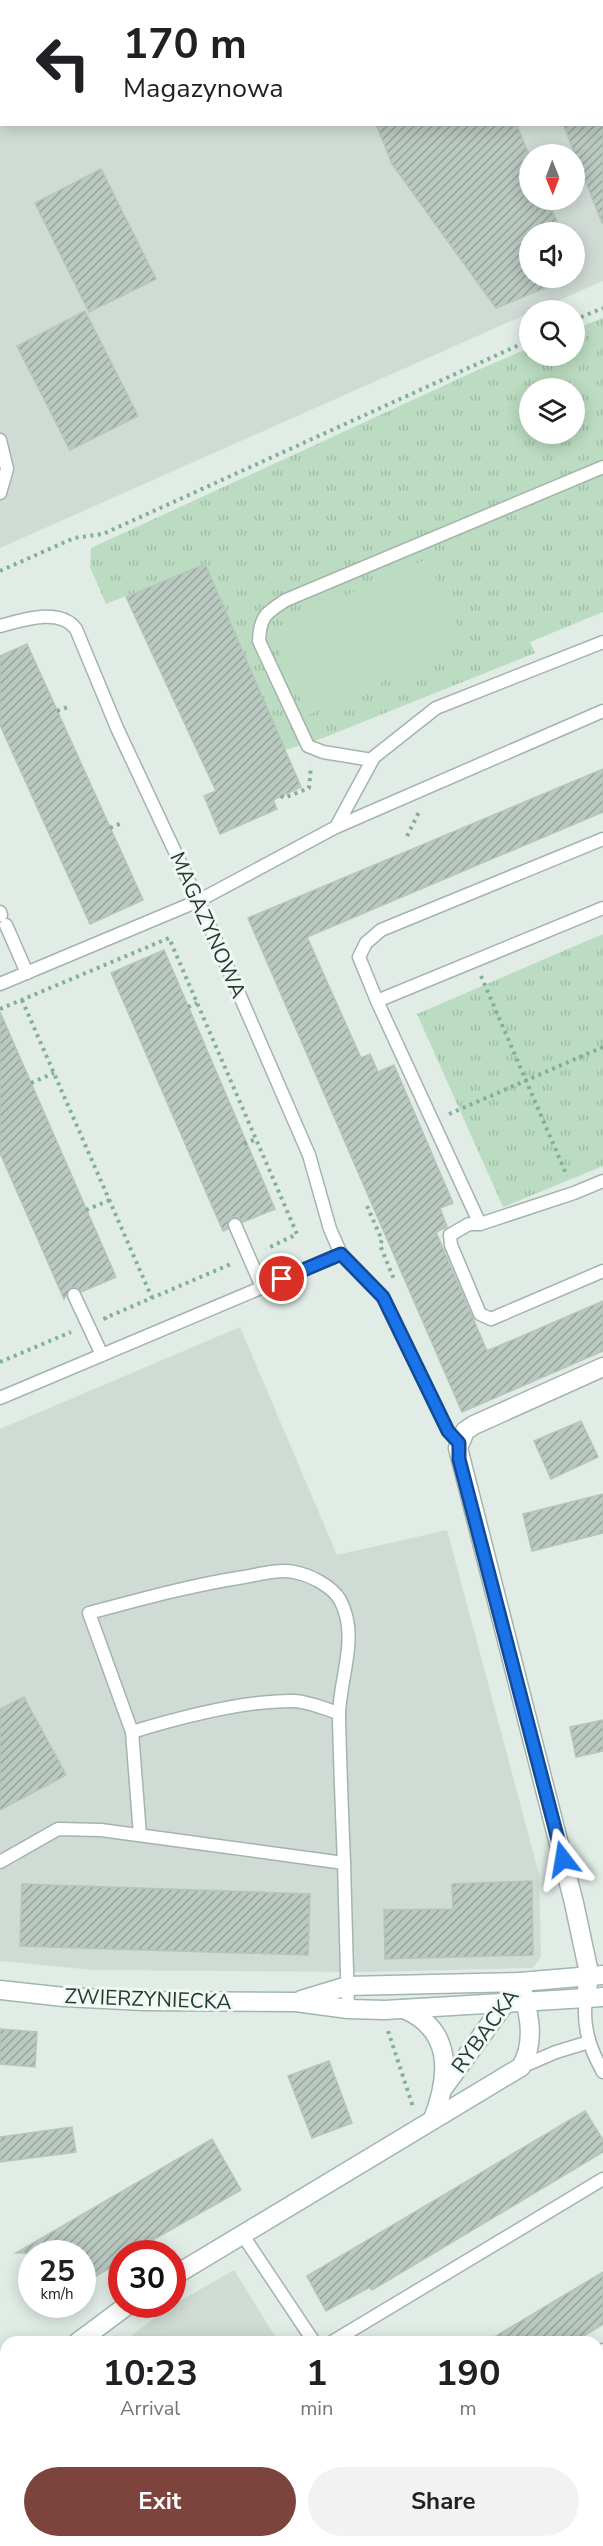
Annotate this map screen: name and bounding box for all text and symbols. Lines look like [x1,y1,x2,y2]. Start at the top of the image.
text: 170 m [123,16,247,73]
icon: left [24,24,102,102]
text: Magazynowa [123,70,284,107]
north arrow [519,144,585,210]
map controls [519,144,585,444]
button: sound [519,222,585,288]
button: search [519,300,585,366]
button: layers [519,378,585,444]
street label: MAGAZYNOWA [163,848,253,1002]
pin [256,1253,307,1304]
icon: arrive [265,1262,298,1295]
position arrow [531,1827,595,1891]
street label: ZWIERZYNIECKA [64,1982,232,2016]
street label: RYBACKA [445,1983,525,2079]
speed limit sign: 30 [108,2240,186,2318]
text: 25 [39,2251,75,2292]
text: km/h [40,2284,74,2304]
text: 10:23 [102,2349,198,2398]
text: 1 [306,2349,328,2398]
text: 190 [436,2349,501,2398]
text: Arrival [120,2395,180,2422]
text: min [300,2395,333,2422]
text: m [460,2395,477,2422]
button: Exit [24,2467,296,2536]
button: Share [308,2467,579,2536]

